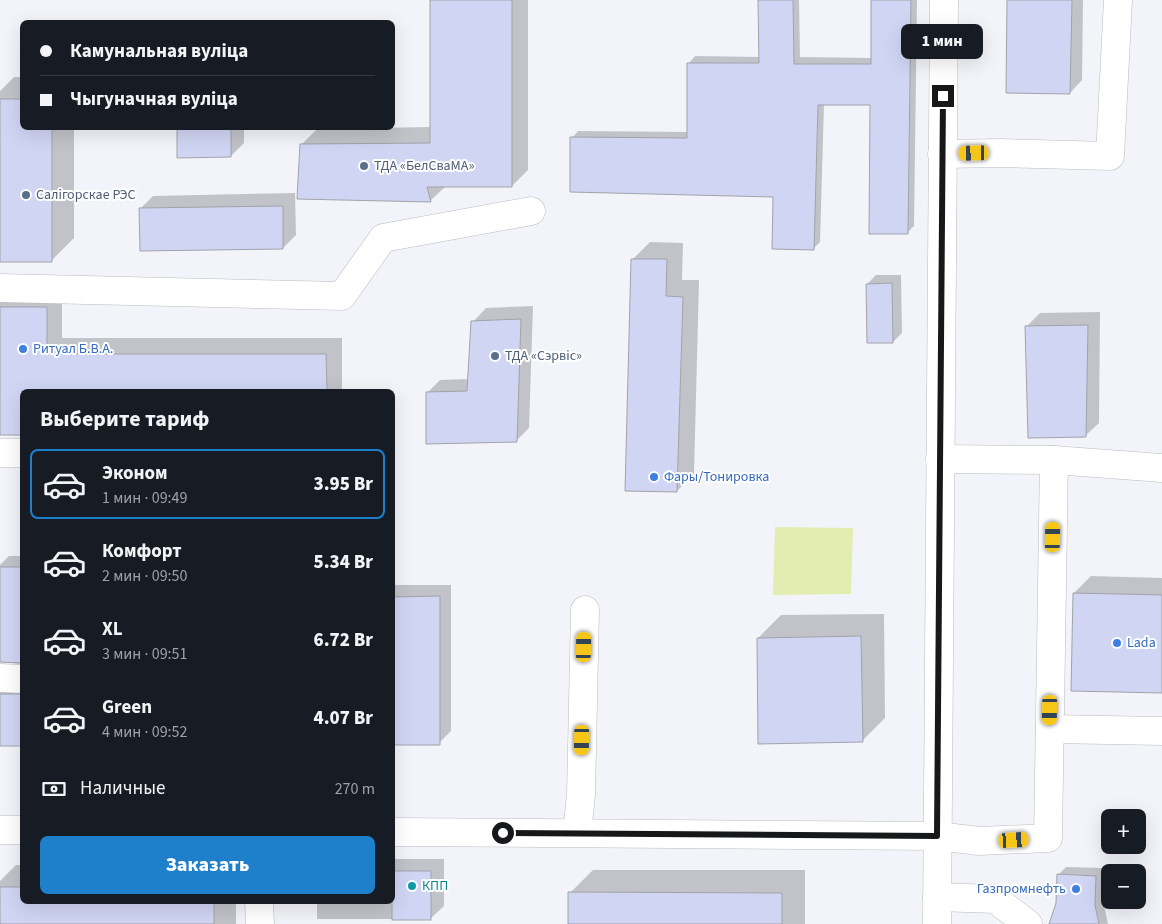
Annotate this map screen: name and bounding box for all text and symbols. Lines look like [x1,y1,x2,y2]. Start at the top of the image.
callout: 1 мин [902,23,984,58]
text: 1 мин [921,30,963,52]
text: Камунальная вуліца [70,38,248,65]
route end [932,85,954,107]
text: Чыгуначная вуліца [70,86,238,113]
car [958,145,989,161]
place label: ТДА «БелСваМА» [374,156,474,176]
marker: ТДА «БелСваМА» [358,160,370,172]
place label: Салігорскае РЭС [36,185,136,205]
marker: Салігорскае РЭС [20,189,32,201]
place label: Ритуал Б.В.А. [33,339,113,359]
marker: Ритуал Б.В.А. [17,343,29,355]
place label: ТДА «Сэрвіс» [505,346,582,366]
marker: ТДА «Сэрвіс» [489,350,501,362]
text: Выберите тариф [40,403,210,435]
text: Эконом [102,460,168,487]
icon: car [42,462,87,507]
place label: Фары/Тонировка [664,467,769,487]
text: 3.95 Br [314,471,373,498]
marker: Фары/Тонировка [648,471,660,483]
text: 1 мин · 09:49 [102,487,188,509]
car [1045,522,1060,552]
text: Комфорт [102,538,182,565]
icon: car [42,540,87,585]
text: 5.34 Br [314,549,373,576]
text: 2 мин · 09:50 [102,565,188,587]
text: XL [102,616,123,643]
icon: car [42,618,87,663]
text: 6.72 Br [314,627,373,654]
car [576,632,591,662]
place label: Lada [1127,633,1156,653]
marker: Lada [1111,637,1123,649]
text: 3 мин · 09:51 [102,643,188,665]
text: Green [102,694,152,721]
car [1042,695,1057,725]
icon: car [42,696,87,741]
text: 4.07 Br [314,705,373,732]
text: 4 мин · 09:52 [102,721,188,743]
car [574,725,589,755]
icon: cash [40,775,68,803]
text: Наличные [80,775,165,802]
text: 270 m [335,778,375,800]
map controls [1101,809,1146,909]
button: + [1101,809,1146,854]
route start [492,822,514,844]
car [998,832,1029,848]
button: Заказать [40,836,375,894]
button: − [1101,864,1146,909]
place label: КПП [422,876,448,896]
place label: Газпромнефть [977,879,1066,899]
marker: КПП [406,880,418,892]
marker: Газпромнефть [1070,883,1082,895]

